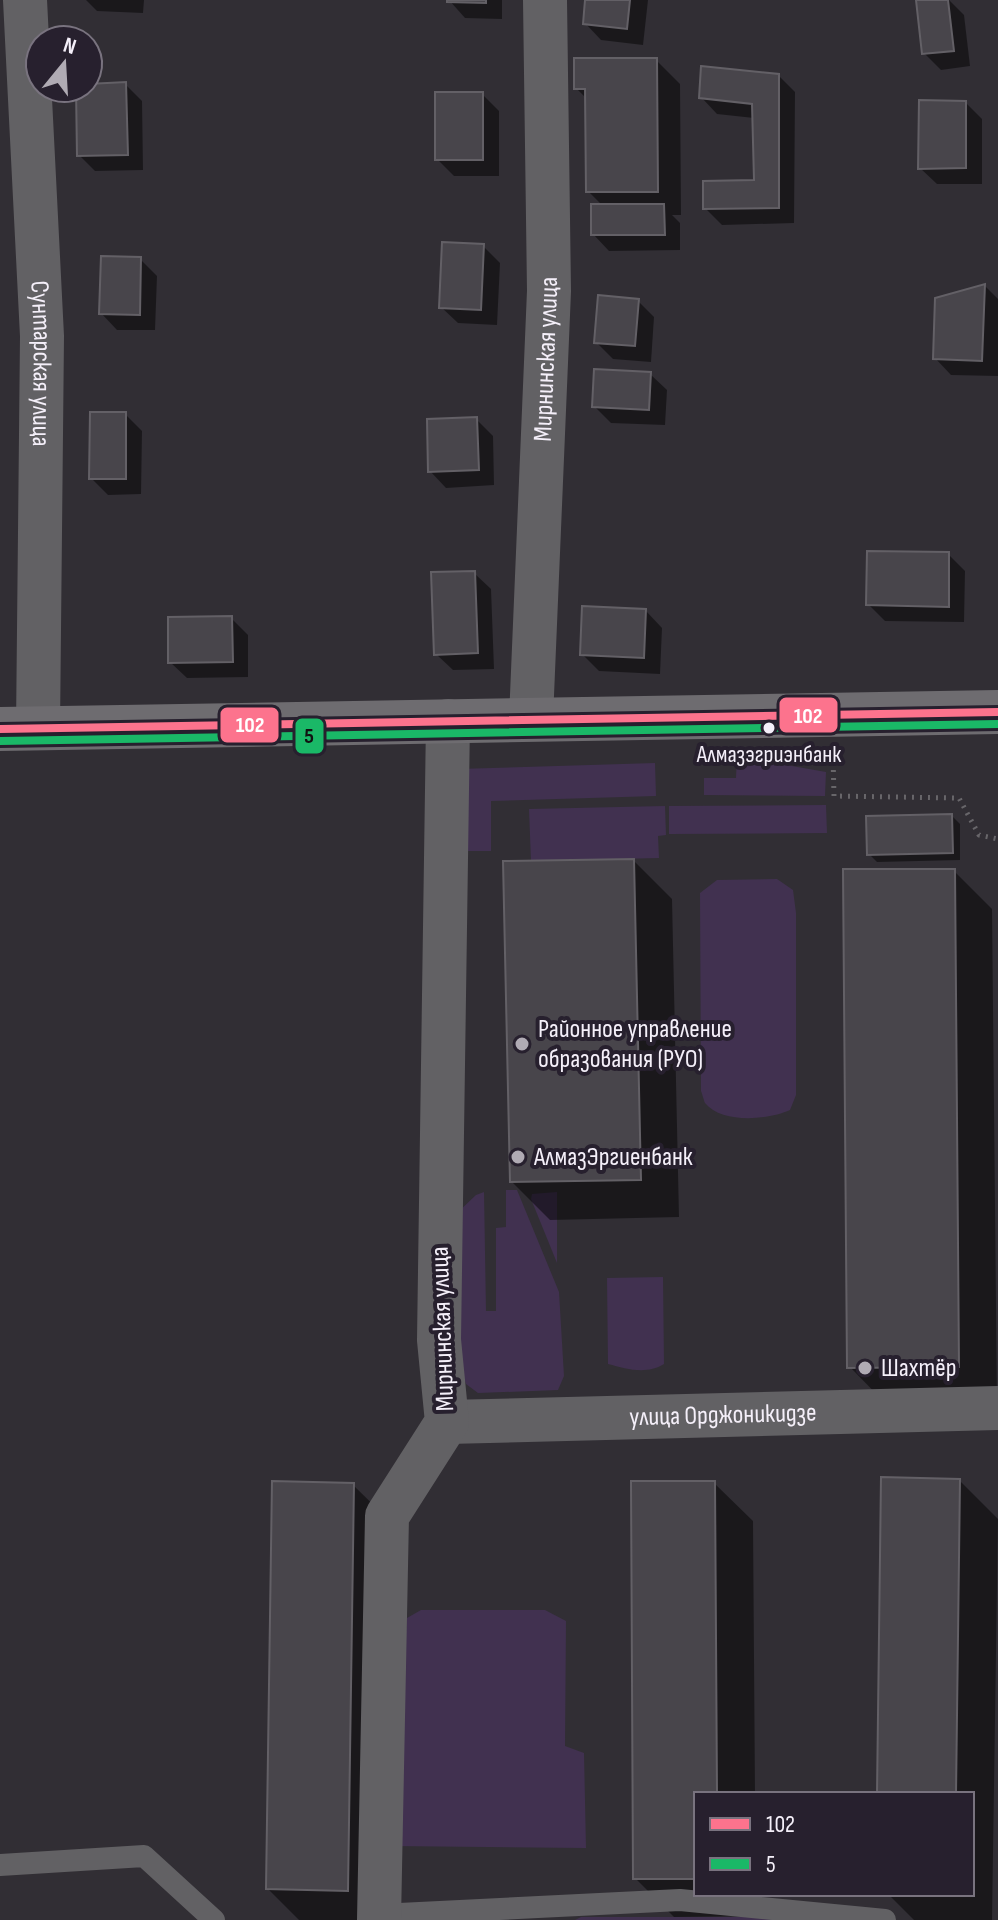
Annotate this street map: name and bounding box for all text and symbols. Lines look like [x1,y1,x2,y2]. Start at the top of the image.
north arrow [24,24,104,104]
text: N [60,32,79,61]
street label: Мирнинская улица [527,277,565,442]
street label: Сунтарская улица [24,280,58,447]
line badge: 102 [778,696,839,734]
text: 102 [794,703,822,730]
line badge: 102 [219,706,280,744]
text: 102 [236,712,264,739]
line badge: 5 [294,717,325,755]
marker: Алмазэгриэнбанк [761,720,777,736]
text: 5 [304,723,314,750]
place label: Алмазэгриэнбанк [696,740,842,769]
place label: Районное управление образования (РУО) [538,1014,732,1075]
marker: Районное управление образования (РУО) [513,1035,531,1053]
place label: АлмазЭргиенбанк [533,1142,693,1173]
marker: АлмазЭргиенбанк [509,1148,527,1166]
street label: Мирнинская улица [425,1246,461,1412]
place label: Шахтёр [881,1353,956,1384]
marker: Шахтёр [856,1359,874,1377]
street label: улица Орджоникидзе [629,1397,817,1433]
legend [694,1792,974,1896]
text: 102 [766,1810,795,1839]
text: 5 [766,1850,776,1879]

